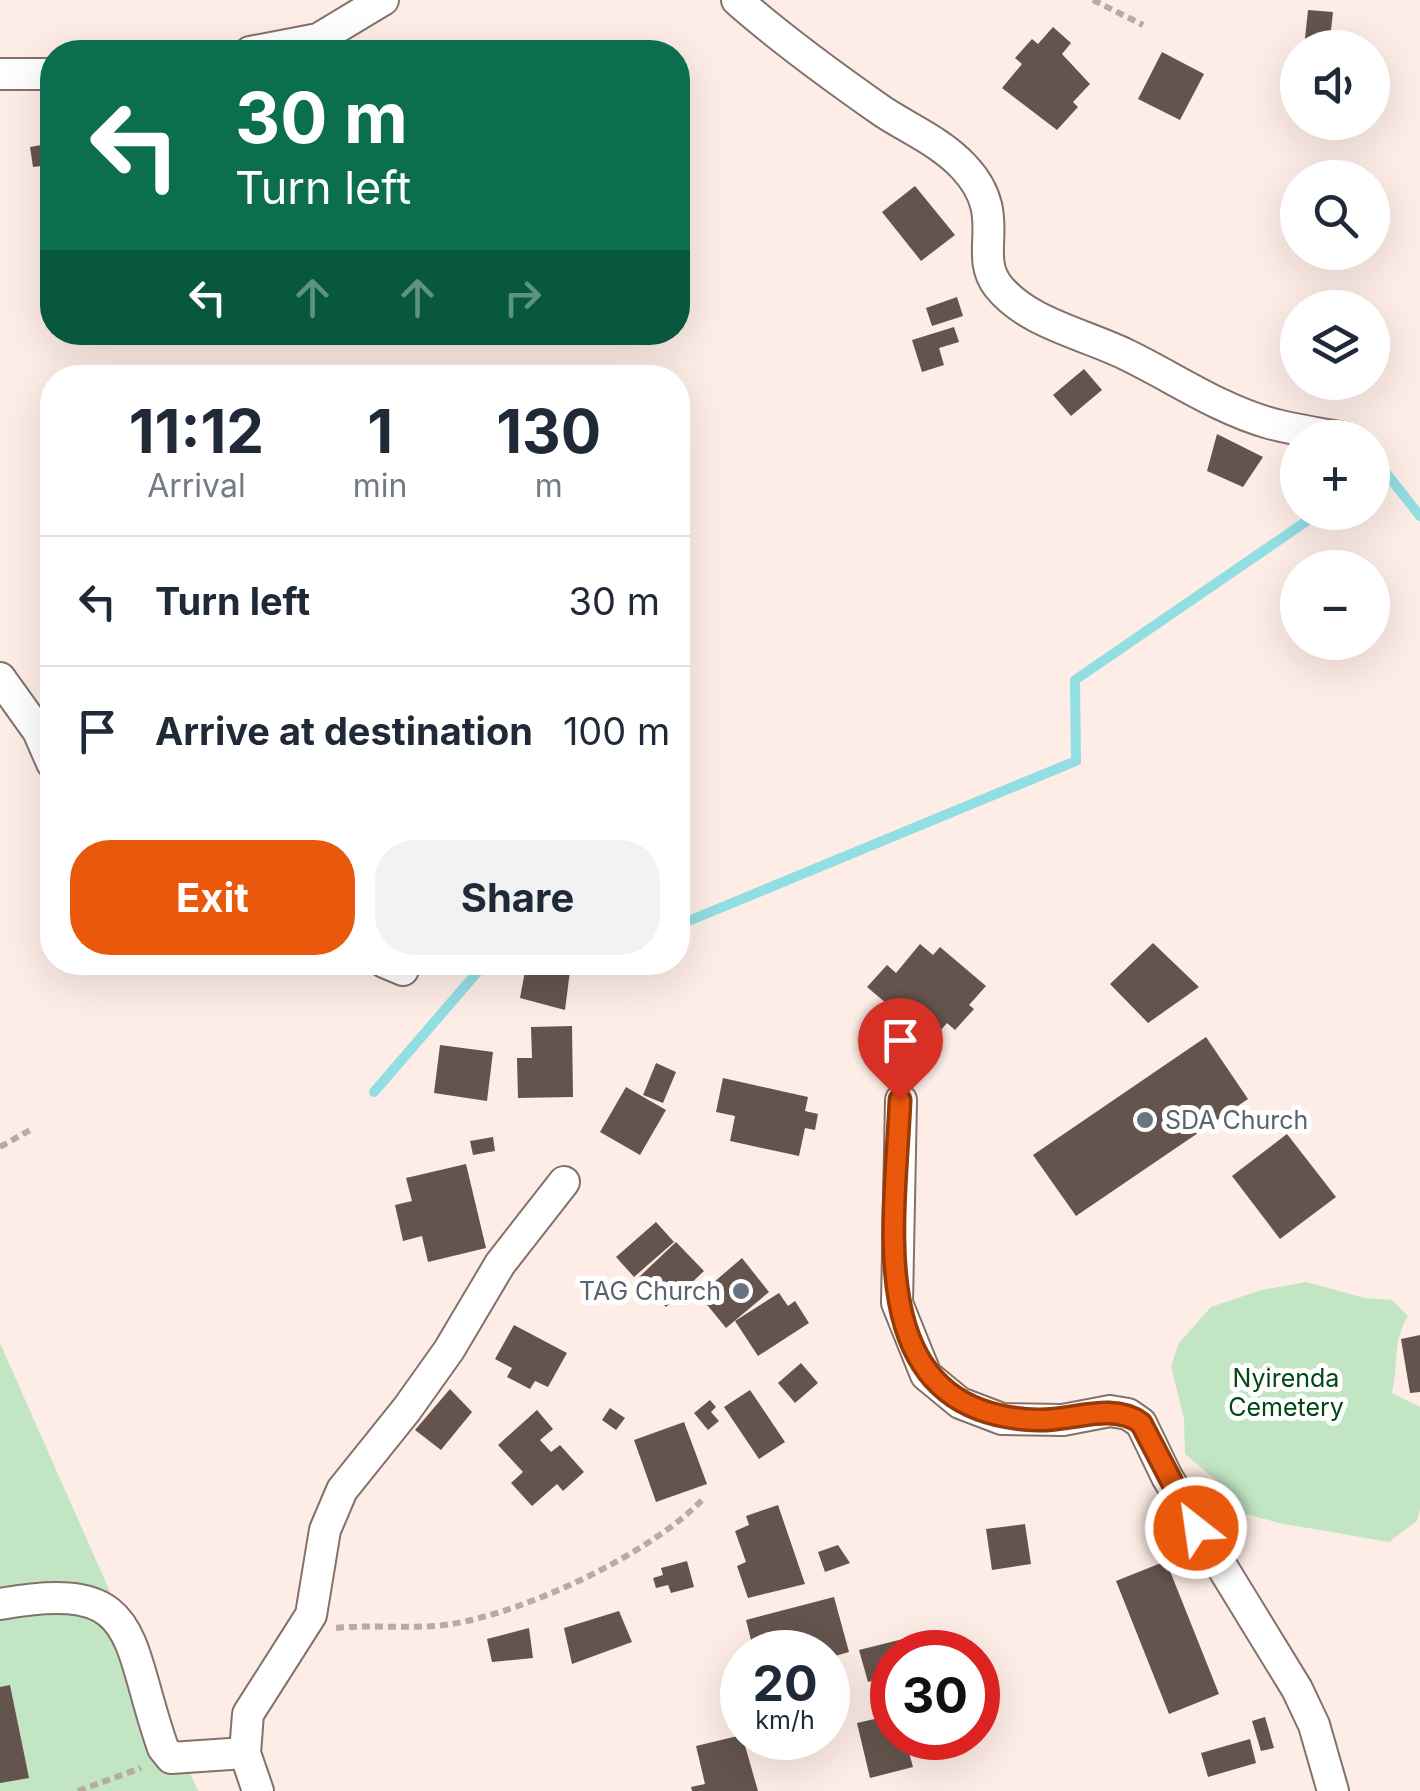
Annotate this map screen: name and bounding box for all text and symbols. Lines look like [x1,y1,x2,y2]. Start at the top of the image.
map controls [1280,30,1390,660]
button: sound [1280,30,1390,140]
text: 30 m [235,75,408,160]
icon: left [70,80,200,210]
text: Turn left [235,160,411,215]
button: search [1280,160,1390,270]
icon: left [180,270,235,325]
icon: ahead [285,270,340,325]
icon: ahead [390,270,445,325]
icon: right [495,270,550,325]
button: layers [1280,290,1390,400]
text: 11:12 [129,395,264,467]
text: 1 [367,395,393,467]
text: 130 [496,395,601,467]
button: + [1280,420,1390,530]
text: Arrival [147,466,246,505]
text: min [353,466,408,505]
text: m [535,466,563,505]
button: − [1280,550,1390,660]
icon: left [70,574,125,629]
text: Turn left [155,578,310,624]
text: 30 m [569,578,660,624]
icon: arrive [70,704,125,759]
text: Arrive at destination [155,708,533,754]
text: 100 m [563,708,670,754]
button: Exit [70,840,355,955]
button: Share [375,840,660,955]
pin [858,998,943,1101]
icon: arrive [873,1013,928,1068]
place label: SDA Church [1165,1105,1308,1135]
marker: SDA Church [1134,1109,1156,1131]
place label: TAG Church [579,1276,721,1306]
marker: TAG Church [730,1280,752,1302]
park label: Nyirenda Cemetery [1228,1363,1344,1422]
position arrow [1144,1476,1248,1580]
speed limit sign: 30 [870,1630,1000,1760]
text: 20 [752,1653,818,1713]
text: km/h [755,1705,815,1735]

